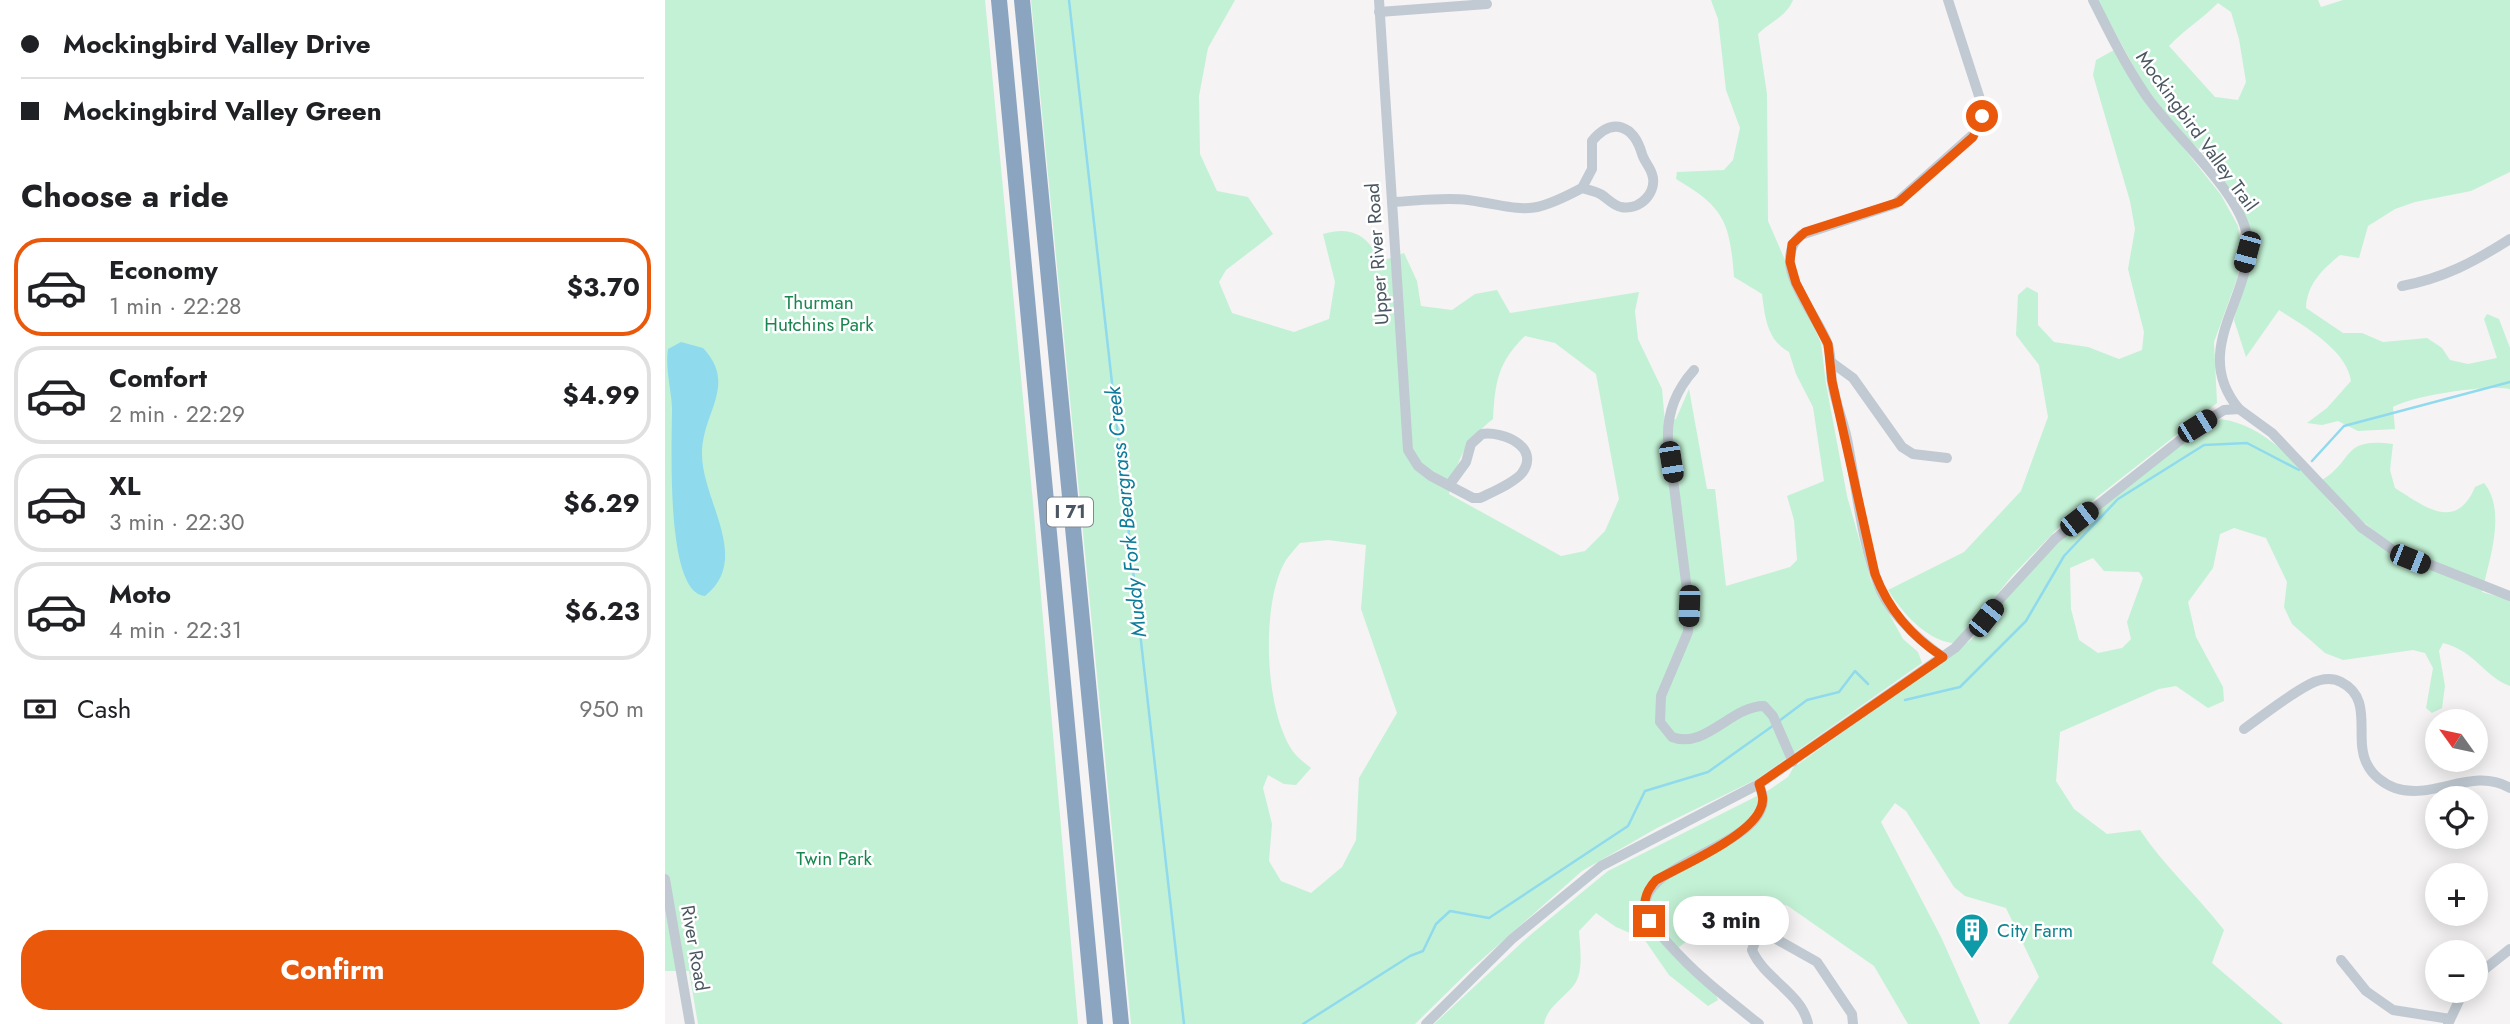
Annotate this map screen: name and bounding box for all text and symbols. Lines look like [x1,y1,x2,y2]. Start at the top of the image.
text: Mockingbird Valley Drive [63,25,371,63]
street label: Mockingbird Valley Trail [2130,45,2264,217]
text: Mockingbird Valley Green [63,92,382,130]
route start [1966,100,1998,132]
text: Choose a ride [21,173,229,219]
street label: Upper River Road [1359,182,1395,326]
car [2232,229,2263,275]
text: Economy [109,251,218,289]
icon: car [25,256,88,319]
text: $3.70 [567,268,640,306]
text: 1 min · 22:28 [109,289,242,323]
park label: Thurman Hutchins Park [764,289,874,338]
text: Comfort [109,359,207,397]
icon: car [25,364,88,427]
text: $4.99 [563,376,640,414]
water label: Muddy Fork Beargrass Creek [1098,384,1154,639]
text: 2 min · 22:29 [109,397,245,431]
car [2174,406,2221,446]
car [1658,440,1685,484]
text: XL [109,467,141,505]
icon: car [25,472,88,535]
text: $6.29 [564,484,640,522]
road number: I 71 [1047,498,1093,526]
car [2056,498,2103,540]
text: 3 min · 22:30 [109,505,245,539]
car [2387,541,2434,577]
text: Moto [109,575,171,613]
icon: car [25,580,88,643]
car [1678,585,1701,627]
text: $6.23 [565,592,640,630]
car [1965,595,2008,641]
text: 4 min · 22:31 [109,613,242,647]
icon: cash [21,690,59,728]
text: Cash [77,690,131,728]
text: 950 m [579,692,644,726]
north arrow [2425,709,2489,772]
map controls [2425,709,2488,1003]
button: locate [2425,786,2488,849]
park label: Twin Park [796,845,872,872]
button: + [2425,863,2488,926]
callout: 3 min [1674,897,1789,946]
street label: River Road [674,903,716,993]
text: 3 min [1701,903,1761,937]
route end [1633,905,1665,937]
building icon: City Farm [1953,911,1991,960]
place label: City Farm [1997,917,2073,944]
button: Confirm [21,930,644,1010]
button: − [2425,940,2488,1003]

